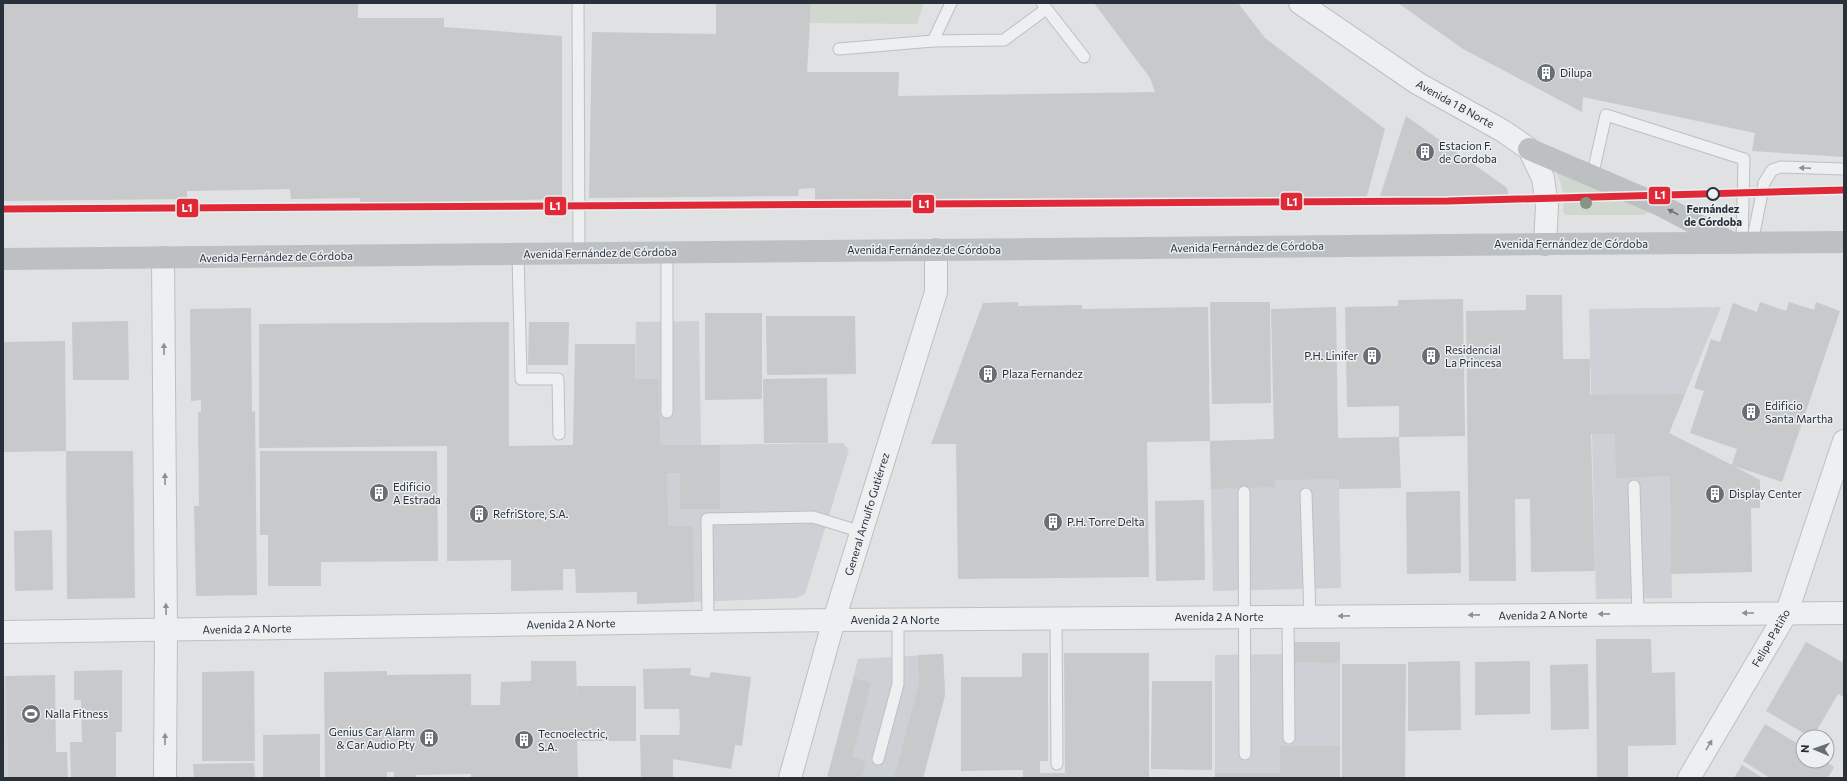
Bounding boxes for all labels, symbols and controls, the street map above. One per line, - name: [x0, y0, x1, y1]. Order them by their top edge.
- building icon: Dilupa: [1535, 62, 1557, 84]
- place label: Dilupa: [1560, 66, 1592, 79]
- street label: Avenida 1 B Norte: [1414, 77, 1497, 130]
- place label: Estacion F. de Cordoba: [1439, 139, 1497, 165]
- building icon: Estacion F. de Cordoba: [1414, 141, 1436, 163]
- one-way arrow: [1798, 165, 1811, 171]
- line badge: L1: [1648, 186, 1671, 205]
- marker: Fernández de Córdoba: [1706, 187, 1720, 201]
- text: L1: [1655, 188, 1665, 201]
- line badge: L1: [1280, 192, 1303, 211]
- line badge: L1: [912, 194, 935, 214]
- text: L1: [1287, 195, 1297, 208]
- line badge: L1: [544, 196, 567, 216]
- text: L1: [919, 197, 929, 210]
- line badge: L1: [176, 198, 199, 218]
- text: L1: [550, 199, 560, 212]
- text: L1: [182, 201, 192, 214]
- place label: Fernández de Córdoba: [1684, 202, 1742, 228]
- one-way arrow: [1668, 209, 1679, 215]
- street label: Avenida Fernández de Córdoba: [1494, 237, 1648, 250]
- street label: Avenida Fernández de Córdoba: [1170, 239, 1324, 254]
- street label: Avenida Fernández de Córdoba: [847, 243, 1001, 256]
- street label: Avenida Fernández de Córdoba: [523, 245, 677, 260]
- street label: Avenida Fernández de Córdoba: [199, 249, 353, 264]
- one-way arrow: [161, 342, 167, 355]
- place label: Residencial La Princesa: [1445, 343, 1502, 369]
- building icon: P.H. Linifer: [1361, 345, 1383, 367]
- building icon: Residencial La Princesa: [1420, 345, 1442, 367]
- place label: P.H. Linifer: [1304, 349, 1359, 362]
- building icon: Plaza Fernandez: [977, 363, 999, 385]
- place label: Plaza Fernandez: [1002, 367, 1084, 380]
- place label: Edificio Santa Martha: [1765, 399, 1833, 425]
- building icon: Edificio Santa Martha: [1740, 401, 1762, 423]
- street label: General Arnulfo Gutiérrez: [842, 450, 892, 577]
- one-way arrow: [162, 472, 168, 485]
- place label: Edificio A Estrada: [393, 480, 441, 506]
- building icon: Edificio A Estrada: [368, 482, 390, 504]
- building icon: Display Center: [1704, 483, 1726, 505]
- place label: Display Center: [1729, 487, 1803, 500]
- building icon: RefriStore, S.A.: [468, 503, 490, 525]
- place label: RefriStore, S.A.: [493, 507, 569, 520]
- building icon: P.H. Torre Delta: [1042, 511, 1064, 533]
- place label: P.H. Torre Delta: [1067, 515, 1145, 528]
- one-way arrow: [163, 602, 169, 615]
- street label: Felipe Patiño: [1749, 606, 1793, 669]
- street label: Avenida 2 A Norte: [1498, 607, 1588, 622]
- street label: Avenida 2 A Norte: [1174, 610, 1264, 623]
- one-way arrow: [1741, 610, 1754, 616]
- one-way arrow: [1597, 611, 1610, 617]
- one-way arrow: [1467, 612, 1480, 618]
- street label: Avenida 2 A Norte: [850, 613, 940, 626]
- one-way arrow: [1338, 613, 1350, 620]
- street label: Avenida 2 A Norte: [526, 616, 616, 631]
- street label: Avenida 2 A Norte: [202, 621, 292, 636]
- sports icon: Nalla Fitness: [20, 703, 42, 725]
- place label: Nalla Fitness: [45, 707, 108, 720]
- place label: Genius Car Alarm & Car Audio Pty: [329, 725, 415, 751]
- building icon: Genius Car Alarm & Car Audio Pty: [418, 727, 440, 749]
- place label: Tecnoelectric, S.A.: [538, 727, 608, 753]
- building icon: Tecnoelectric, S.A.: [513, 729, 535, 751]
- north arrow: [1795, 729, 1835, 769]
- one-way arrow: [162, 732, 168, 745]
- one-way arrow: [1705, 739, 1712, 751]
- text: N: [1798, 744, 1811, 753]

